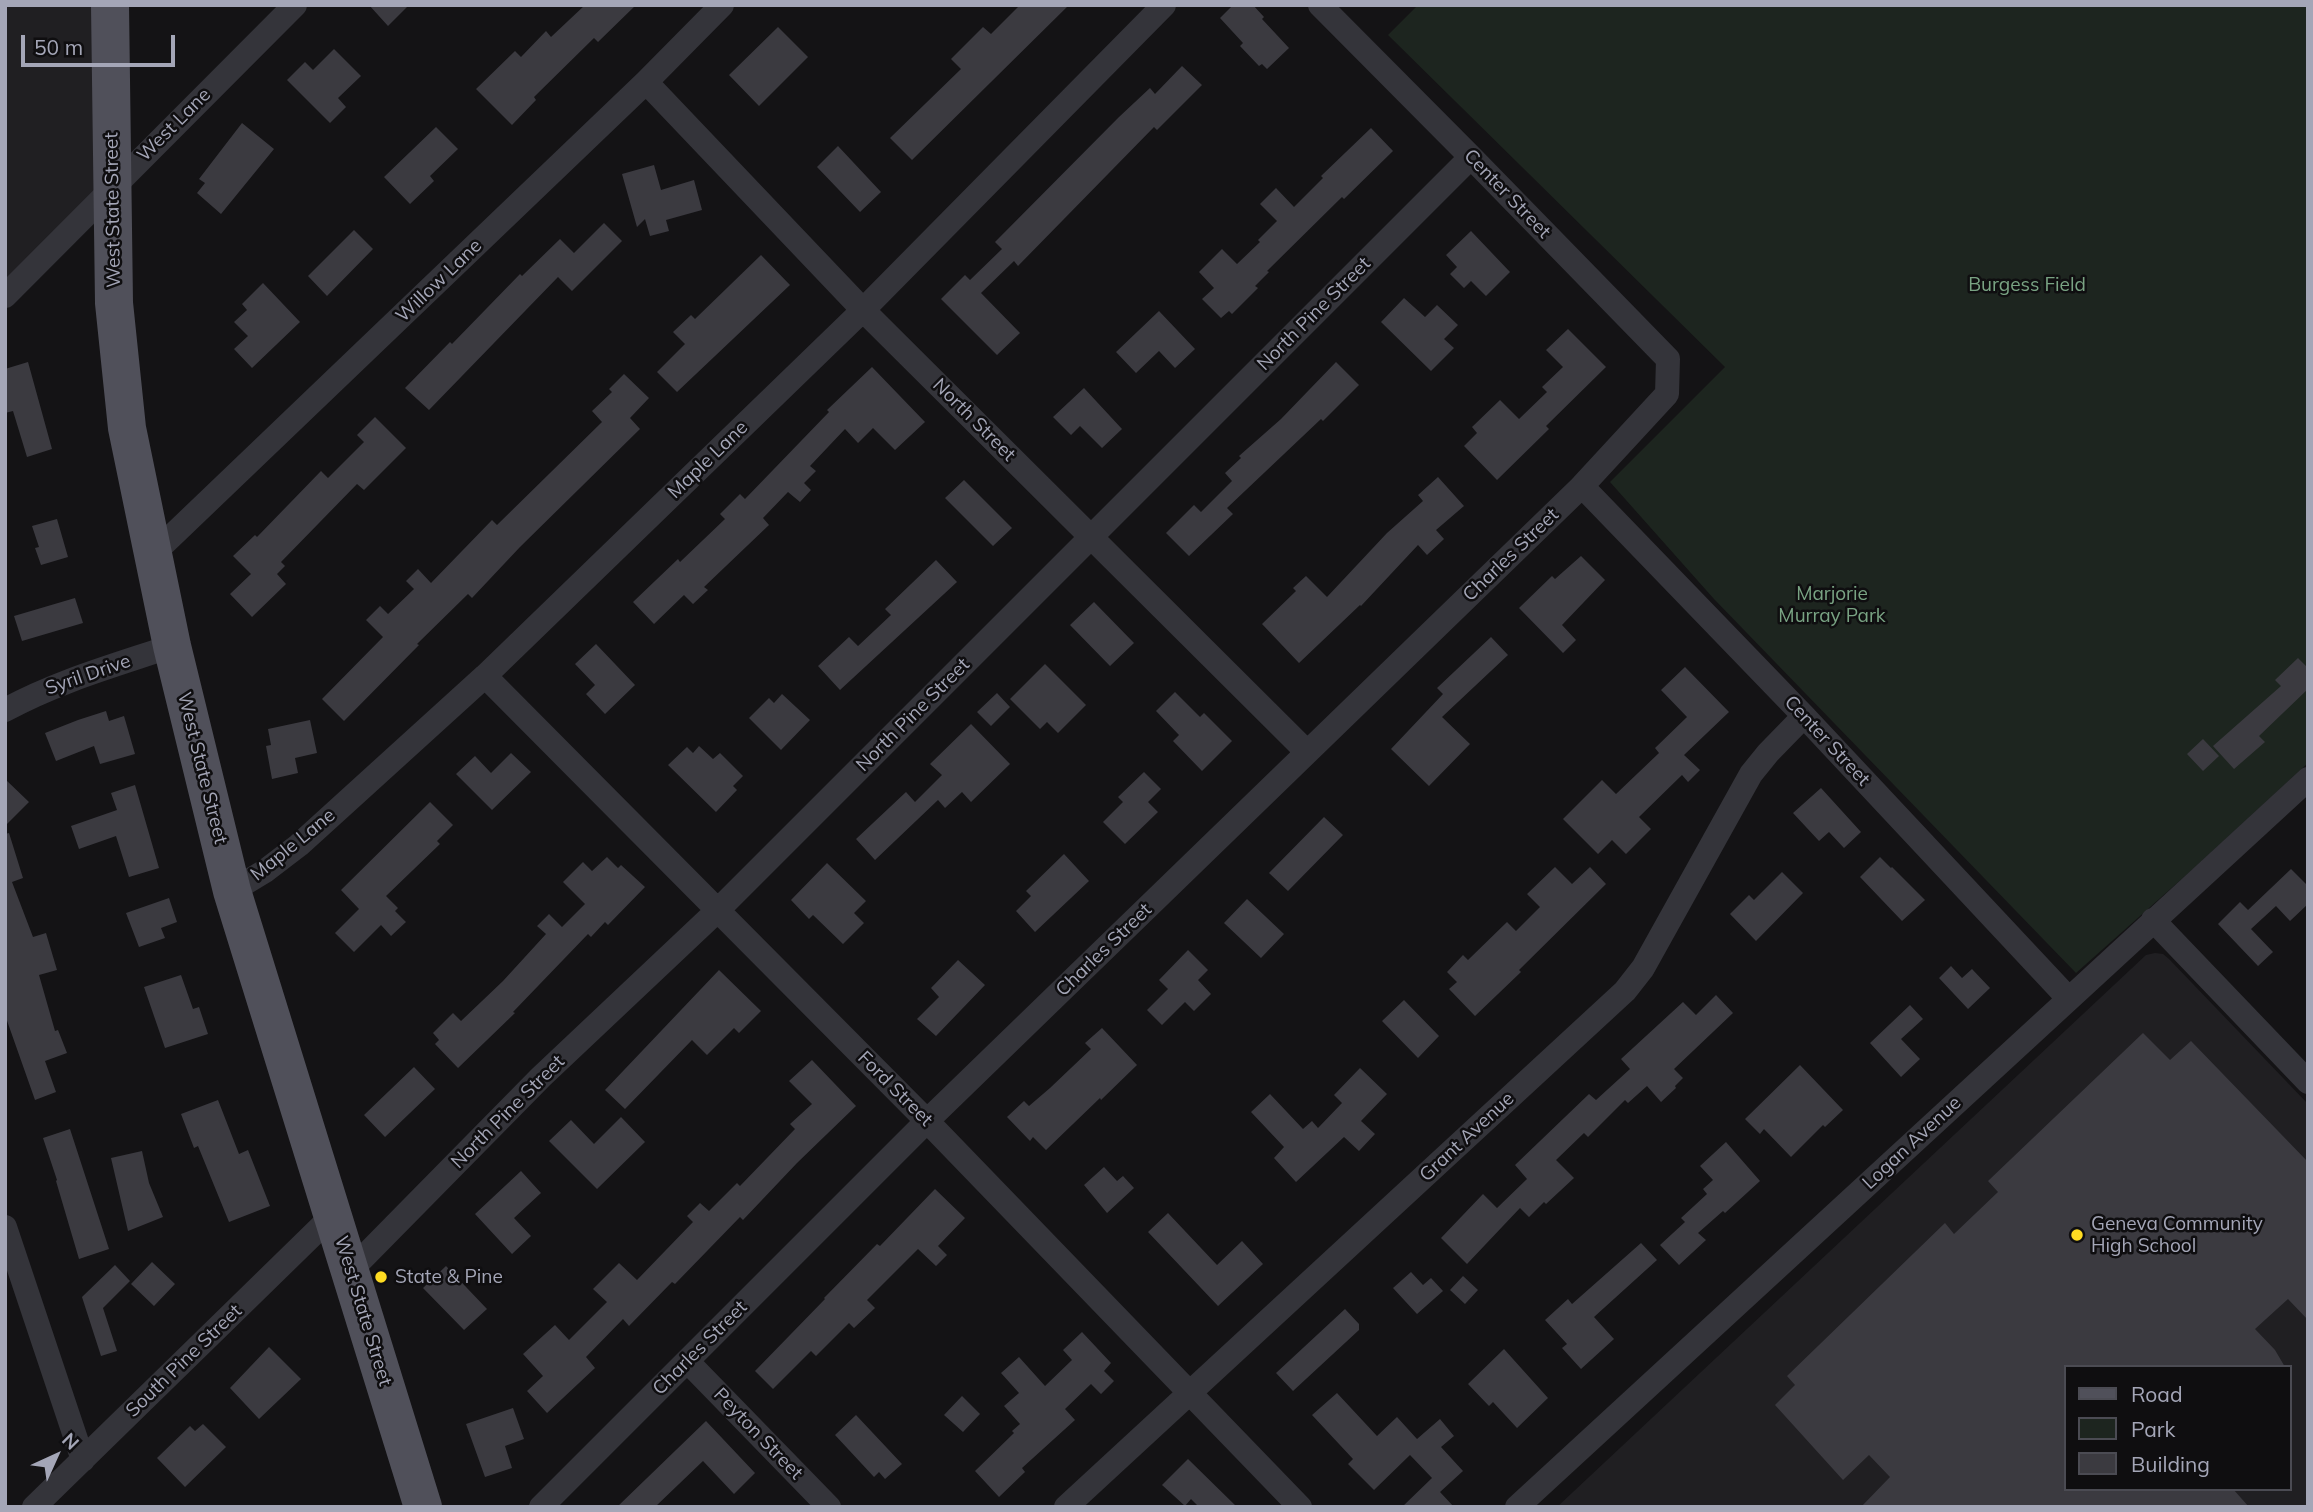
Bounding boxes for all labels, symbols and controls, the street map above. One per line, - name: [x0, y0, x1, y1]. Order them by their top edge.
- scale bar: [24, 21, 178, 65]
- text: 50 m: [34, 34, 83, 60]
- street label: West Lane: [133, 84, 215, 166]
- street label: West State Street: [100, 132, 126, 288]
- street label: Center Street: [1459, 145, 1555, 243]
- street label: Willow Lane: [391, 235, 487, 327]
- street label: North Pine Street: [1253, 253, 1375, 375]
- park label: Burgess Field: [1968, 274, 2086, 296]
- street label: North Street: [928, 374, 1020, 466]
- street label: Maple Lane: [663, 416, 753, 504]
- street label: Charles Street: [1458, 504, 1564, 606]
- park label: Marjorie Murray Park: [1778, 583, 1886, 627]
- street label: Syril Drive: [42, 650, 134, 700]
- street label: North Pine Street: [852, 654, 974, 776]
- street label: West State Street: [172, 690, 232, 846]
- street label: Center Street: [1779, 691, 1875, 791]
- street label: Maple Lane: [246, 804, 340, 886]
- street label: Charles Street: [1051, 899, 1157, 1001]
- street label: Ford Street: [853, 1047, 937, 1131]
- street label: North Pine Street: [447, 1051, 569, 1173]
- street label: Grant Avenue: [1415, 1087, 1519, 1187]
- street label: Logan Avenue: [1858, 1092, 1966, 1194]
- place label: Geneva Community High School: [2091, 1213, 2263, 1257]
- marker: Geneva Community High School: [2069, 1227, 2085, 1243]
- street label: West State Street: [329, 1233, 397, 1389]
- place label: State & Pine: [395, 1266, 503, 1288]
- marker: State & Pine: [373, 1269, 389, 1285]
- street label: Charles Street: [648, 1296, 752, 1400]
- street label: South Pine Street: [121, 1300, 247, 1422]
- legend: [2064, 1365, 2292, 1491]
- text: Road: [2131, 1381, 2182, 1407]
- street label: Peyton Street: [709, 1383, 807, 1485]
- text: Park: [2131, 1416, 2175, 1442]
- north arrow: [21, 1421, 91, 1491]
- text: N: [57, 1428, 84, 1455]
- text: Building: [2131, 1451, 2210, 1477]

